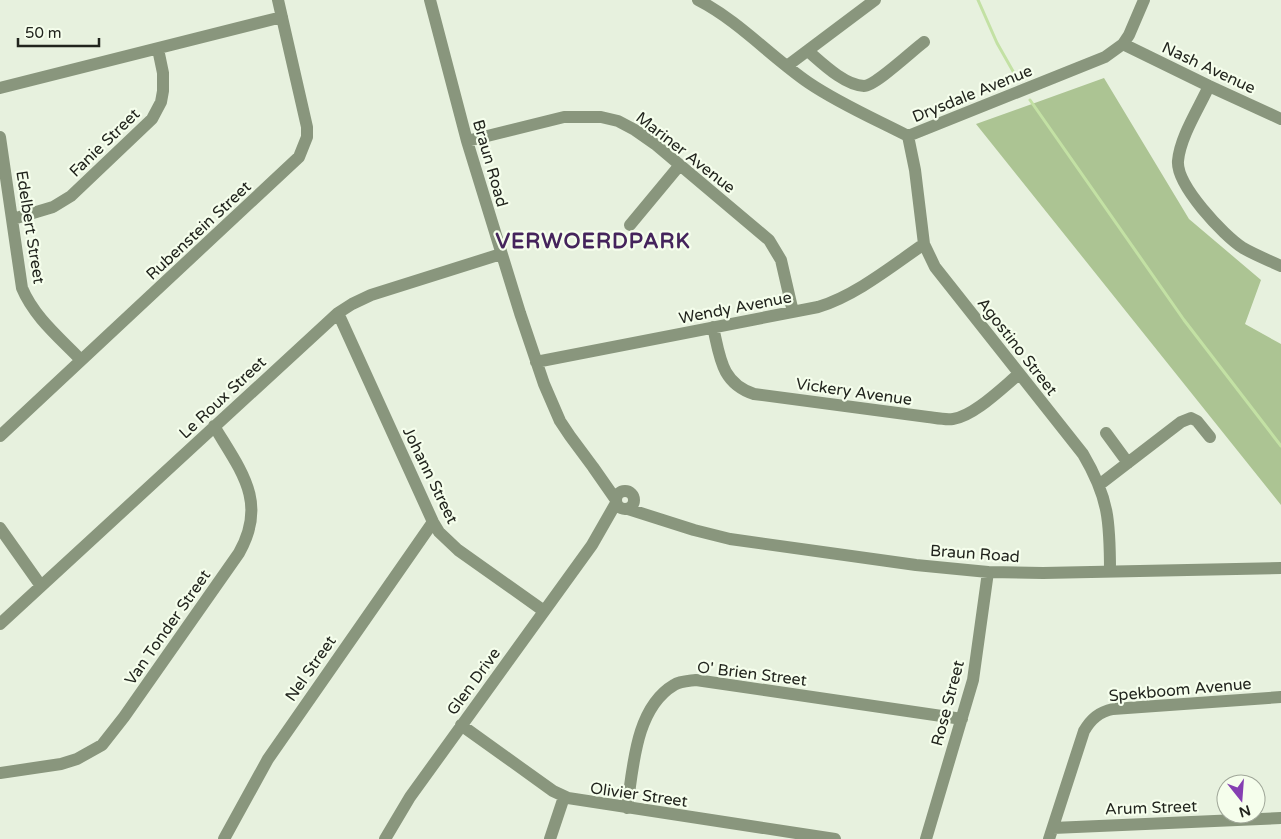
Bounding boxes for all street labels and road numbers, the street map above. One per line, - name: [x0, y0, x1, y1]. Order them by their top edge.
- street label: Nash Avenue: [1159, 38, 1258, 98]
- street label: Drysdale Avenue: [909, 61, 1035, 127]
- street label: Fanie Street: [65, 104, 144, 181]
- street label: Mariner Avenue: [632, 108, 739, 198]
- street label: Braun Road: [468, 117, 512, 209]
- street label: Edelbert Street: [11, 169, 49, 285]
- street label: Rubenstein Street: [142, 177, 255, 285]
- street label: Wendy Avenue: [677, 287, 793, 329]
- street label: Agostino Street: [973, 294, 1062, 400]
- street label: Le Roux Street: [175, 352, 270, 443]
- street label: Vickery Avenue: [794, 374, 913, 410]
- street label: Johann Street: [398, 424, 462, 527]
- street label: Braun Road: [929, 541, 1020, 567]
- street label: Van Tonder Street: [120, 566, 215, 689]
- street label: Nel Street: [281, 632, 341, 705]
- street label: Glen Drive: [443, 644, 505, 719]
- street label: O' Brien Street: [696, 657, 808, 691]
- street label: Rose Street: [927, 658, 969, 748]
- street label: Spekboom Avenue: [1108, 674, 1252, 706]
- street label: Olivier Street: [589, 778, 689, 812]
- street label: Arum Street: [1105, 796, 1198, 820]

